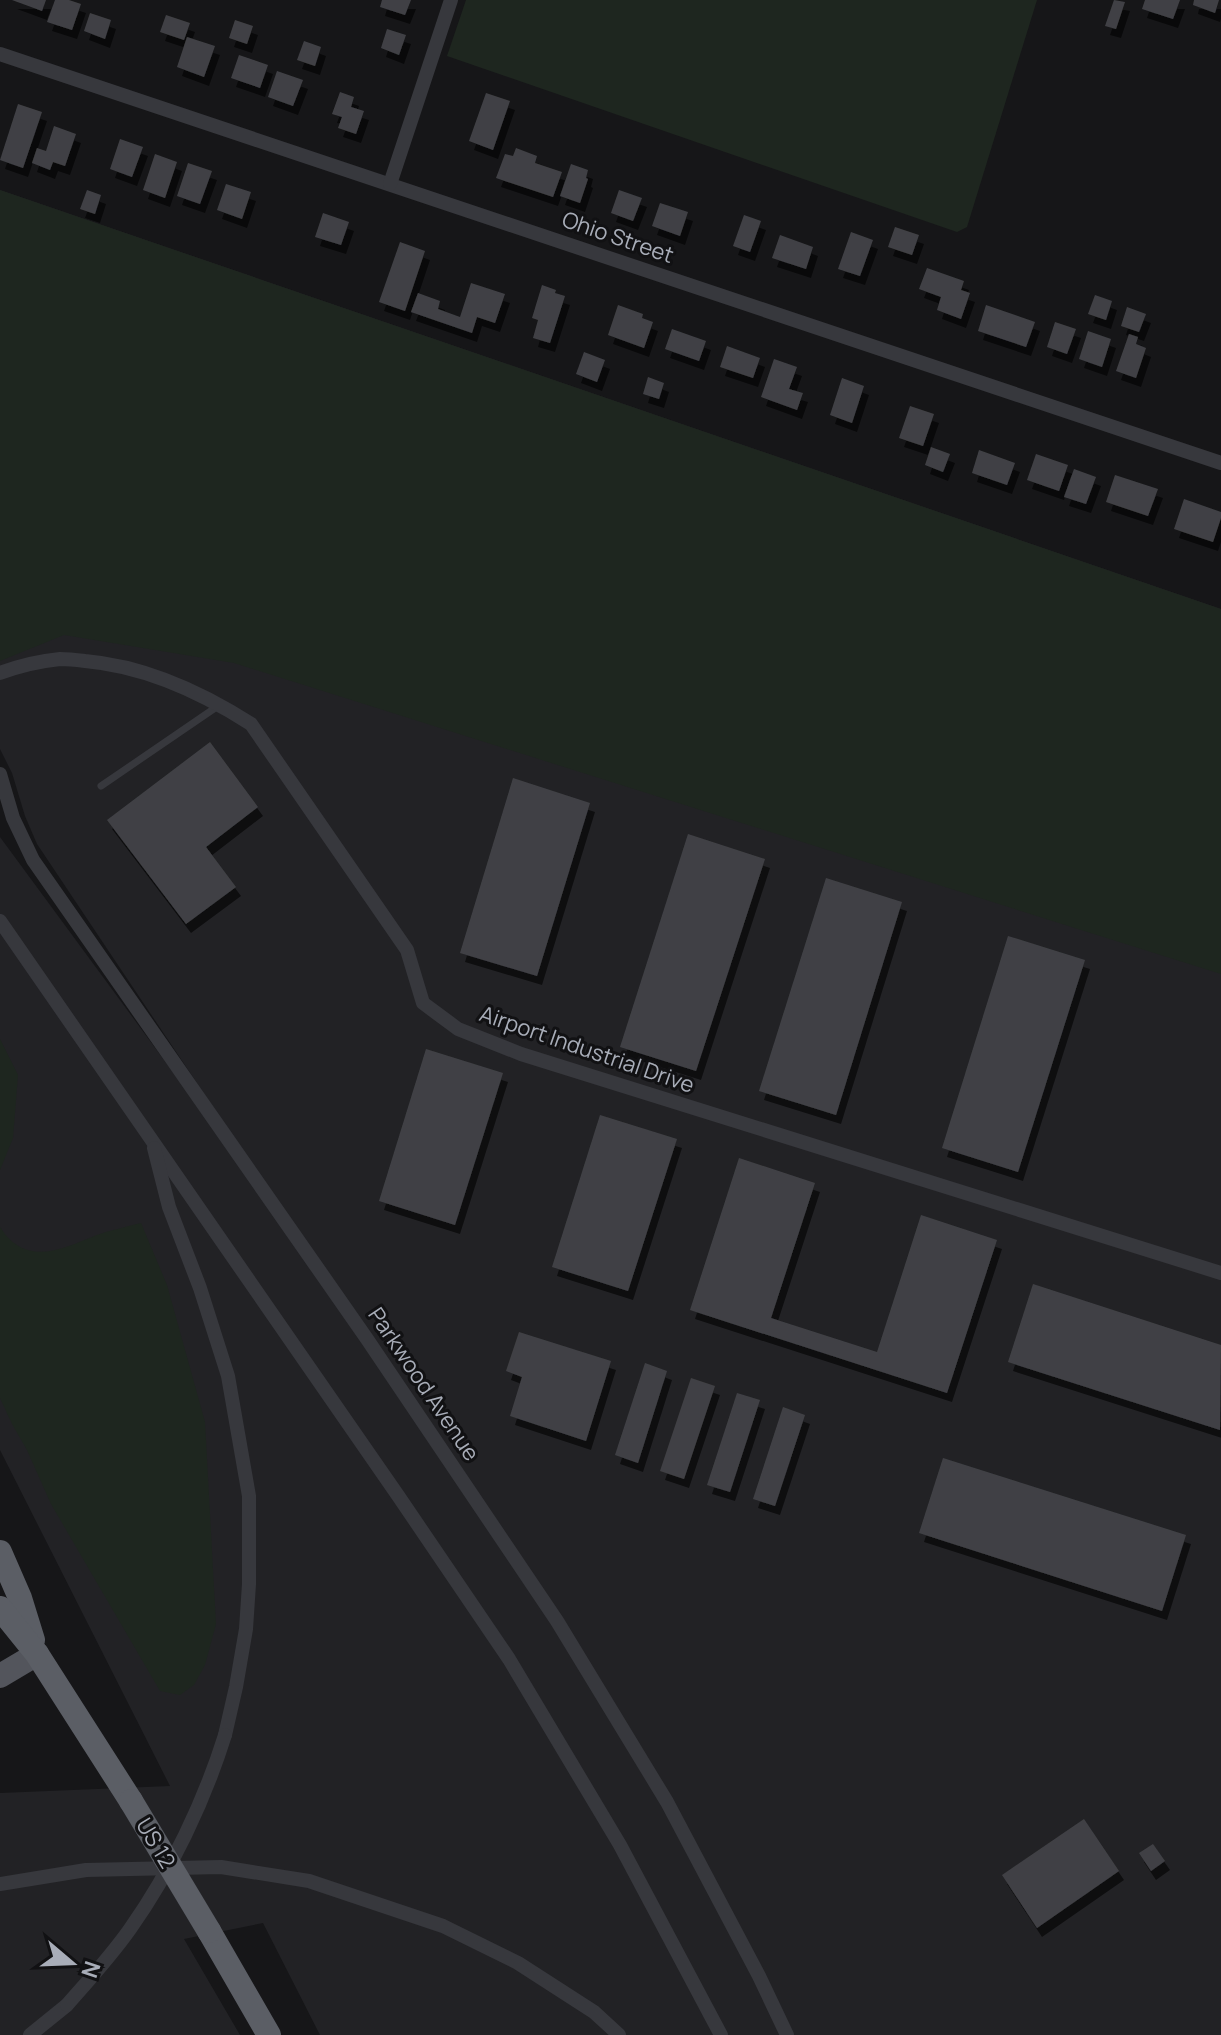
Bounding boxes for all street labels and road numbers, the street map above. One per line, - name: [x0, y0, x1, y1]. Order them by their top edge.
- street label: Ohio Street: [558, 204, 678, 270]
- street label: Airport Industrial Drive: [476, 998, 698, 1100]
- street label: Parkwood Avenue: [361, 1301, 487, 1467]
- street label: US 12: [129, 1812, 183, 1874]

